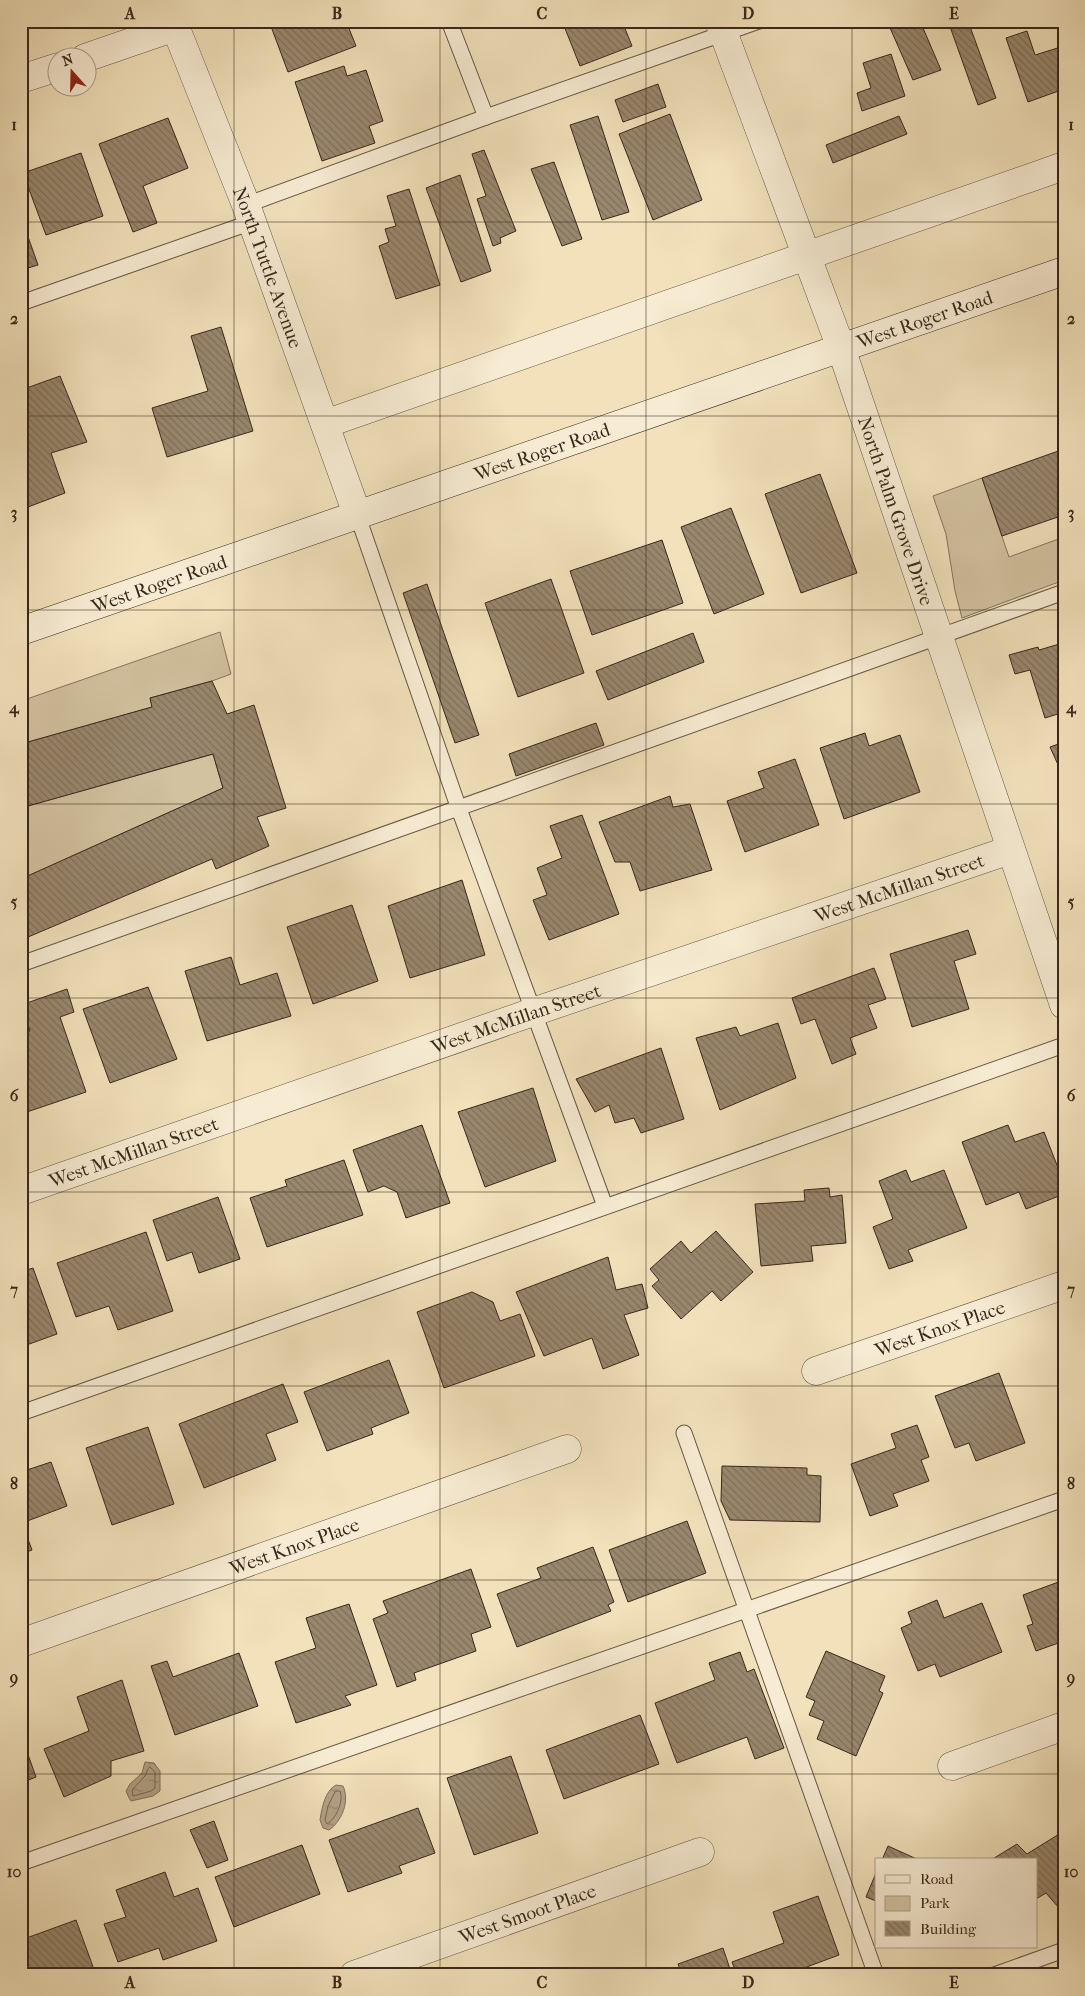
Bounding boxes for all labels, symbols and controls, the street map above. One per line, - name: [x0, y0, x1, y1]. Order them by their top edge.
- text: A: [124, 4, 136, 23]
- text: B: [332, 4, 342, 23]
- text: C: [537, 4, 548, 23]
- text: D: [742, 4, 754, 23]
- text: E: [949, 4, 959, 23]
- north arrow: [48, 48, 98, 98]
- text: N: [60, 50, 76, 70]
- text: 1: [11, 115, 17, 134]
- text: 1: [1068, 115, 1074, 134]
- street label: North Tuttle Avenue: [228, 184, 306, 351]
- street label: West Roger Road: [853, 286, 996, 354]
- text: 2: [10, 309, 18, 328]
- text: 2: [1067, 309, 1075, 328]
- street label: North Palm Grove Drive: [853, 414, 938, 609]
- street label: West Roger Road: [471, 418, 613, 486]
- text: 3: [11, 503, 17, 523]
- text: 3: [1068, 503, 1074, 523]
- street label: West Roger Road: [88, 551, 231, 618]
- text: 4: [8, 698, 20, 718]
- text: 4: [1065, 698, 1077, 718]
- street label: West McMillan Street: [811, 850, 987, 928]
- text: 5: [11, 892, 18, 911]
- text: 5: [1068, 892, 1075, 911]
- street label: West McMillan Street: [427, 980, 604, 1059]
- text: 6: [10, 1086, 19, 1105]
- text: 6: [1067, 1086, 1076, 1105]
- street label: West McMillan Street: [45, 1113, 221, 1193]
- text: 7: [9, 1280, 18, 1299]
- text: 7: [1066, 1280, 1075, 1299]
- street label: West Knox Place: [871, 1296, 1008, 1362]
- text: 8: [10, 1474, 18, 1493]
- text: 8: [1067, 1474, 1075, 1493]
- street label: West Knox Place: [226, 1514, 362, 1580]
- text: 9: [9, 1668, 18, 1688]
- text: 9: [1066, 1668, 1075, 1688]
- legend: [875, 1858, 1038, 1948]
- text: 10: [7, 1862, 21, 1881]
- text: 10: [1064, 1862, 1078, 1881]
- text: Road: [920, 1870, 954, 1888]
- street label: West Smoot Place: [455, 1880, 599, 1949]
- text: Park: [920, 1894, 950, 1912]
- text: Building: [920, 1920, 977, 1938]
- text: A: [124, 1973, 136, 1992]
- text: B: [332, 1973, 342, 1992]
- text: C: [537, 1973, 548, 1992]
- text: D: [742, 1973, 754, 1992]
- text: E: [949, 1973, 959, 1992]

